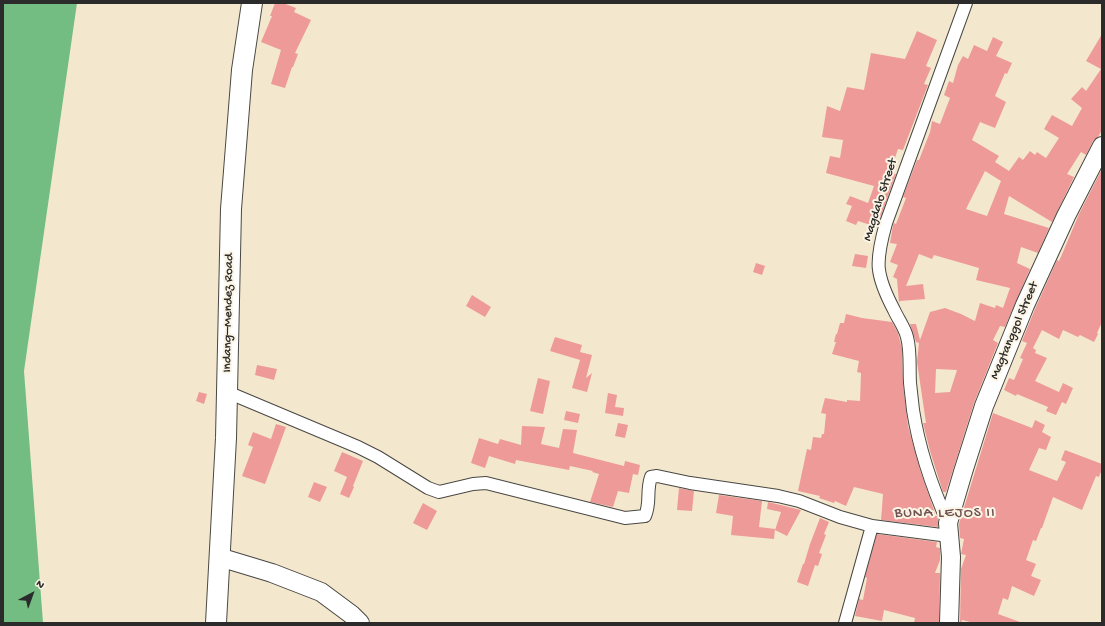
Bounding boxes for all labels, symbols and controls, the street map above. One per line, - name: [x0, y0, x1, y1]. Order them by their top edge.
- street label: Magdalo Street: [860, 157, 902, 243]
- street label: Indang–Mendez Road: [220, 253, 238, 373]
- street label: Magtanggol Street: [987, 280, 1043, 382]
- district label: BUNA LEJOS II: [894, 505, 996, 523]
- north arrow: [12, 574, 52, 614]
- text: N: [33, 578, 47, 592]

